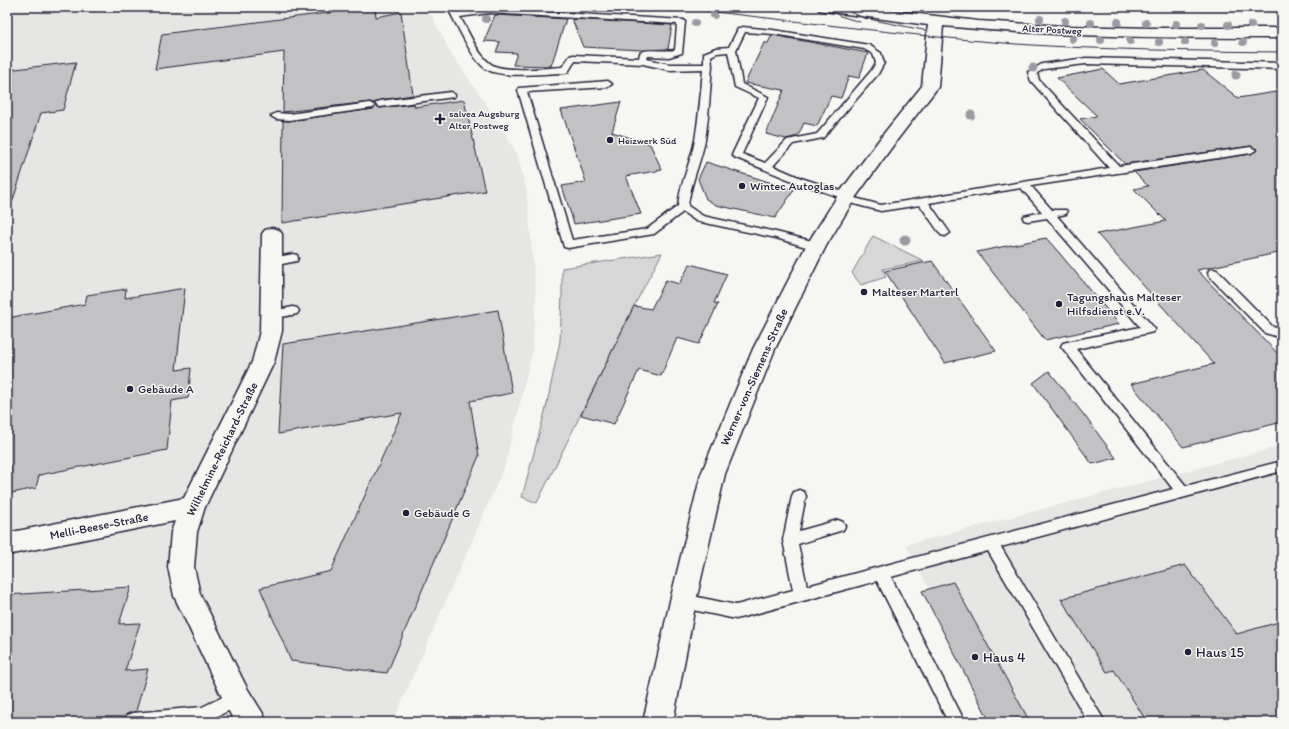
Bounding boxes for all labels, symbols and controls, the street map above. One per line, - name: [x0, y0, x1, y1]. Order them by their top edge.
- street label: Alter Postweg: [1022, 21, 1083, 38]
- place label: salvea Augsburg Alter Postweg: [449, 107, 520, 132]
- marker: salvea Augsburg Alter Postweg: [434, 113, 446, 125]
- place label: Heizwerk Süd: [618, 134, 677, 147]
- marker: Heizwerk Süd: [605, 135, 615, 145]
- place label: Wintec Autoglas: [750, 179, 834, 193]
- marker: Wintec Autoglas: [737, 181, 747, 191]
- place label: Malteser Marterl: [872, 285, 959, 299]
- marker: Malteser Marterl: [859, 287, 869, 297]
- place label: Tagungshaus Malteser Hilfsdienst e.V.: [1067, 290, 1182, 318]
- marker: Tagungshaus Malteser Hilfsdienst e.V.: [1054, 299, 1064, 309]
- street label: Werner-von-Siemens-Straße: [717, 306, 791, 448]
- street label: Wilhelmine-Reichard-Straße: [183, 379, 261, 518]
- place label: Gebäude A: [138, 382, 194, 396]
- marker: Gebäude A: [125, 384, 135, 394]
- place label: Gebäude G: [414, 506, 470, 520]
- marker: Gebäude G: [401, 508, 411, 518]
- street label: Melli-Beese-Straße: [49, 510, 150, 542]
- place label: Haus 15: [1196, 644, 1244, 661]
- marker: Haus 15: [1183, 647, 1193, 657]
- place label: Haus 4: [983, 649, 1026, 666]
- marker: Haus 4: [970, 652, 980, 662]

